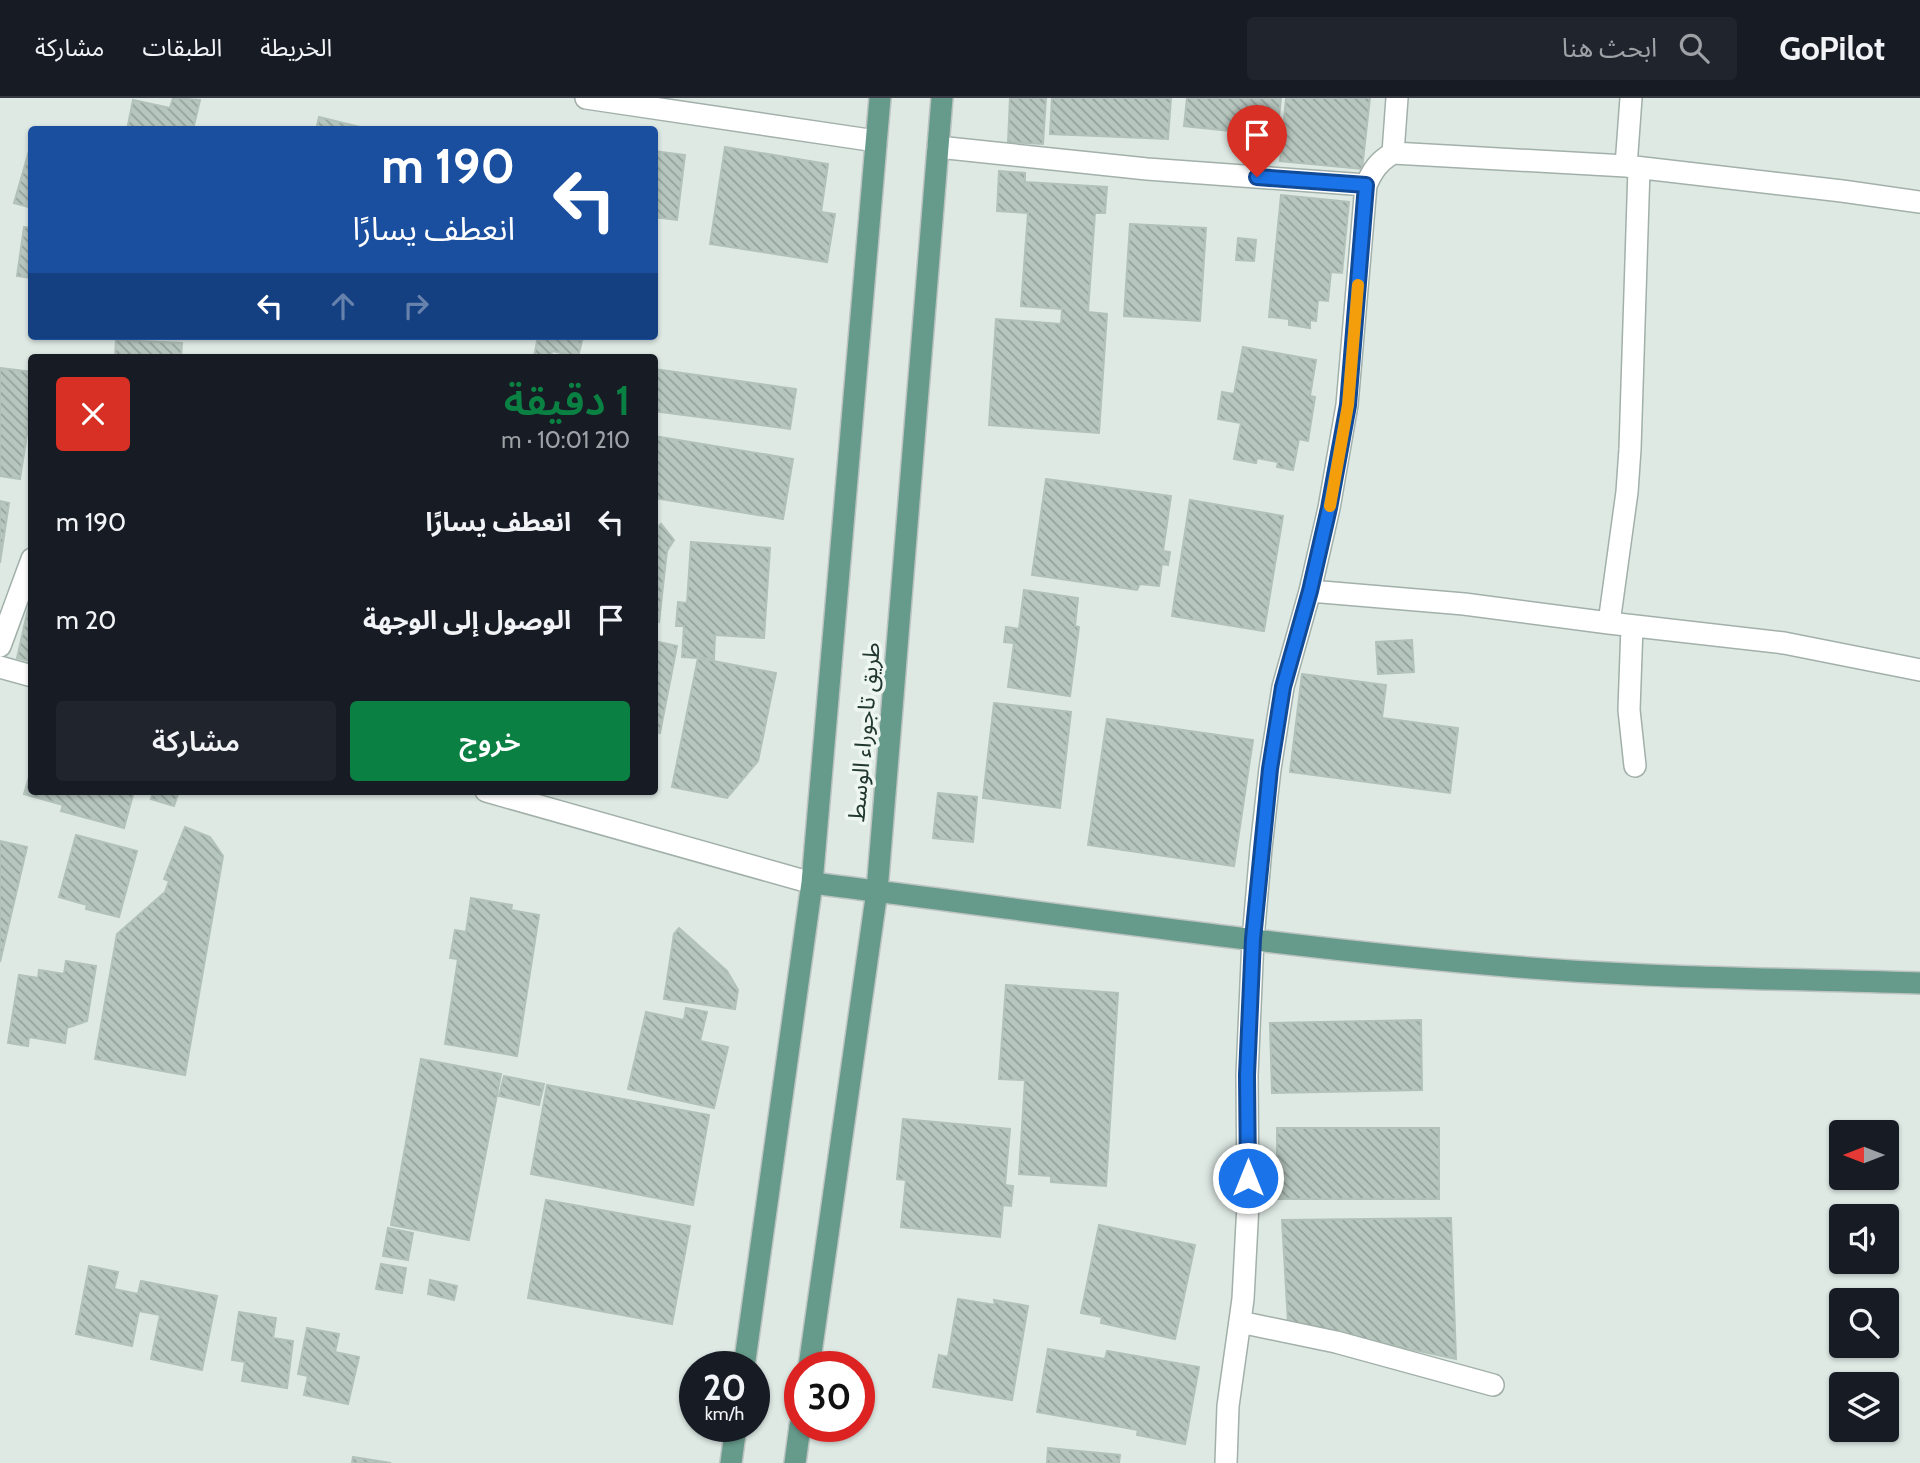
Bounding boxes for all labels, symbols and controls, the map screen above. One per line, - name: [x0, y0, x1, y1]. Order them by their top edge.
- search box: [1247, 17, 1737, 80]
- text: GoPilot: [1779, 28, 1885, 68]
- icon: search: [1675, 29, 1713, 67]
- text: ابحث هنا: [1562, 32, 1657, 64]
- text: مشاركة: [35, 33, 104, 62]
- text: الطبقات: [142, 33, 222, 62]
- text: الخريطة: [260, 33, 332, 62]
- pin: [1227, 105, 1287, 177]
- icon: arrive: [1238, 116, 1276, 154]
- text: 190 m: [381, 136, 515, 195]
- icon: left: [539, 154, 630, 245]
- text: انعطف يسارًا: [352, 209, 515, 248]
- icon: left: [251, 287, 289, 325]
- icon: ahead: [324, 287, 362, 325]
- icon: right: [397, 287, 435, 325]
- text: 1 دقيقة: [504, 374, 630, 426]
- button: close: [56, 377, 130, 451]
- text: 210 m · 10:01: [501, 426, 630, 454]
- icon: left: [592, 503, 630, 541]
- text: 190 m: [56, 506, 126, 538]
- text: انعطف يسارًا: [425, 506, 571, 538]
- icon: arrive: [592, 601, 630, 639]
- text: 20 m: [56, 604, 116, 636]
- text: الوصول إلى الوجهة: [363, 604, 571, 636]
- street label: طريق تاجوراء الوسط: [842, 641, 886, 823]
- button: مشاركة: [56, 701, 336, 781]
- button: خروج: [350, 701, 630, 781]
- north arrow: [1829, 1120, 1899, 1190]
- map controls: [1829, 1120, 1899, 1442]
- position arrow: [1211, 1141, 1285, 1215]
- button: sound: [1829, 1204, 1899, 1274]
- button: search: [1829, 1288, 1899, 1358]
- speed limit sign: 30: [784, 1351, 875, 1442]
- text: 20: [703, 1366, 746, 1409]
- button: layers: [1829, 1372, 1899, 1442]
- text: km/h: [705, 1403, 744, 1425]

